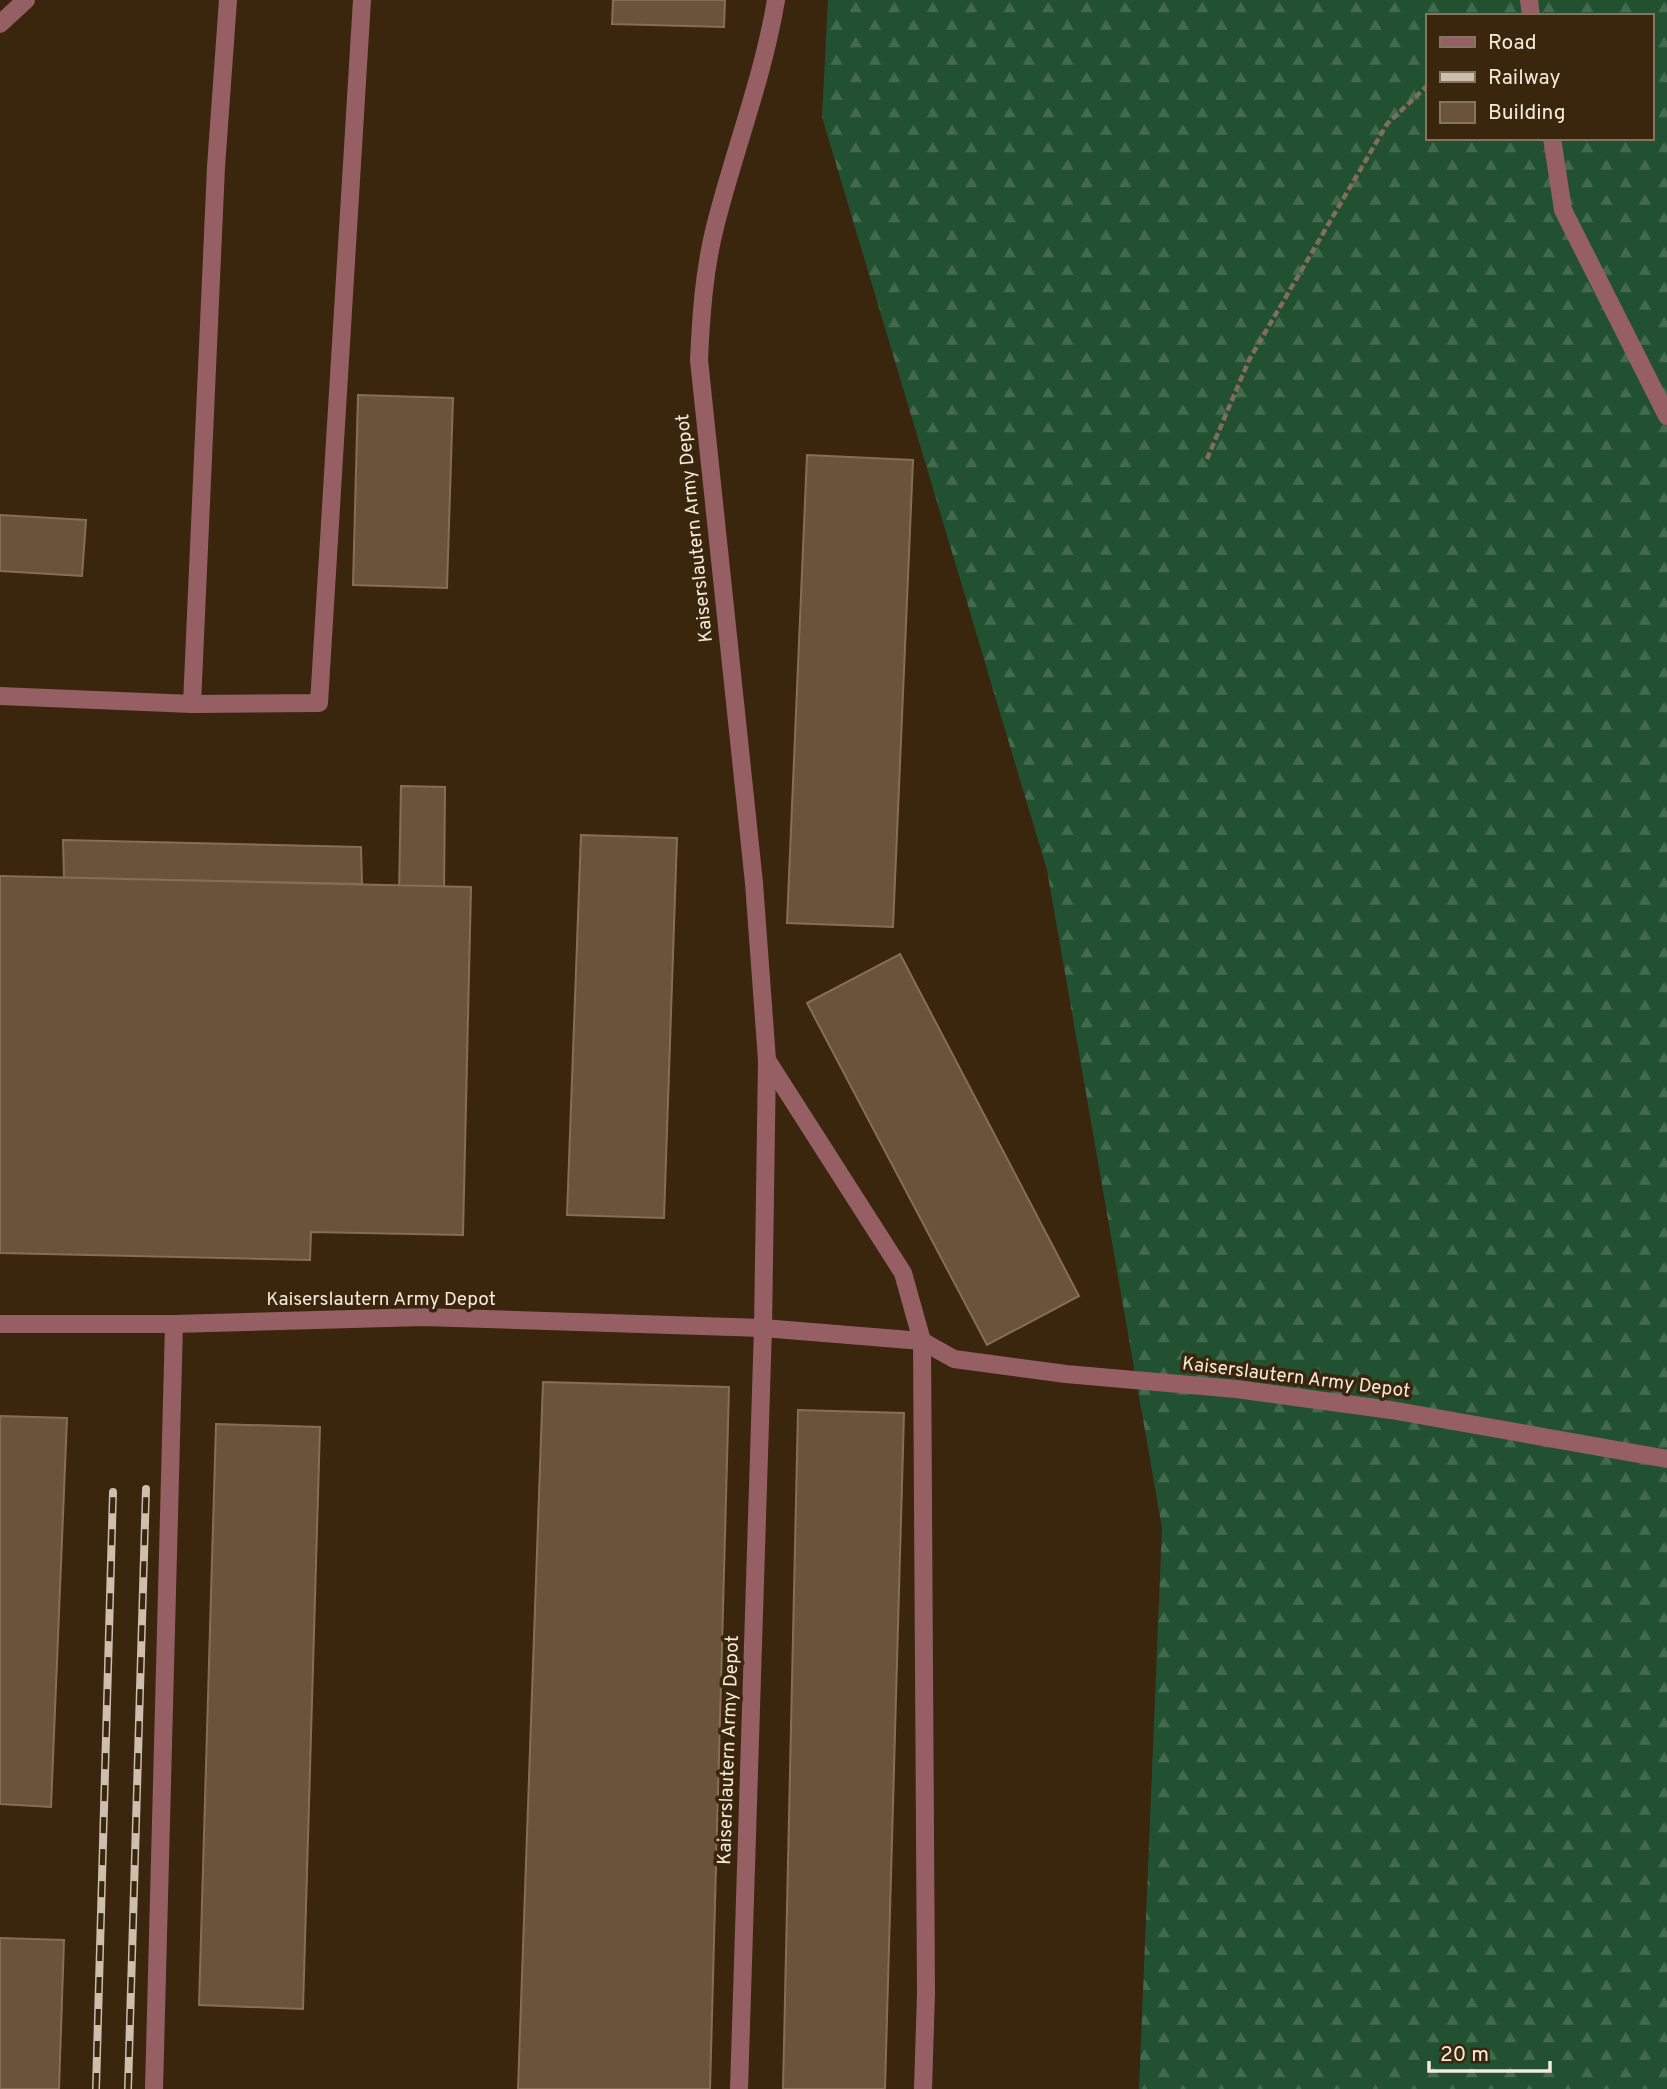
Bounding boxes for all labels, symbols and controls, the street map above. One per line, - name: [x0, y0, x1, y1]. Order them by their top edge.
- legend: [1426, 14, 1653, 140]
- text: Road: [1488, 30, 1537, 57]
- text: Railway: [1488, 65, 1561, 92]
- text: Building: [1488, 100, 1566, 127]
- street label: Kaiserslautern Army Depot: [671, 413, 719, 643]
- street label: Kaiserslautern Army Depot: [266, 1288, 496, 1312]
- street label: Kaiserslautern Army Depot: [1181, 1352, 1411, 1404]
- street label: Kaiserslautern Army Depot: [713, 1635, 745, 1865]
- scale bar: [1429, 2030, 1550, 2074]
- text: 20 m: [1440, 2042, 1489, 2069]

